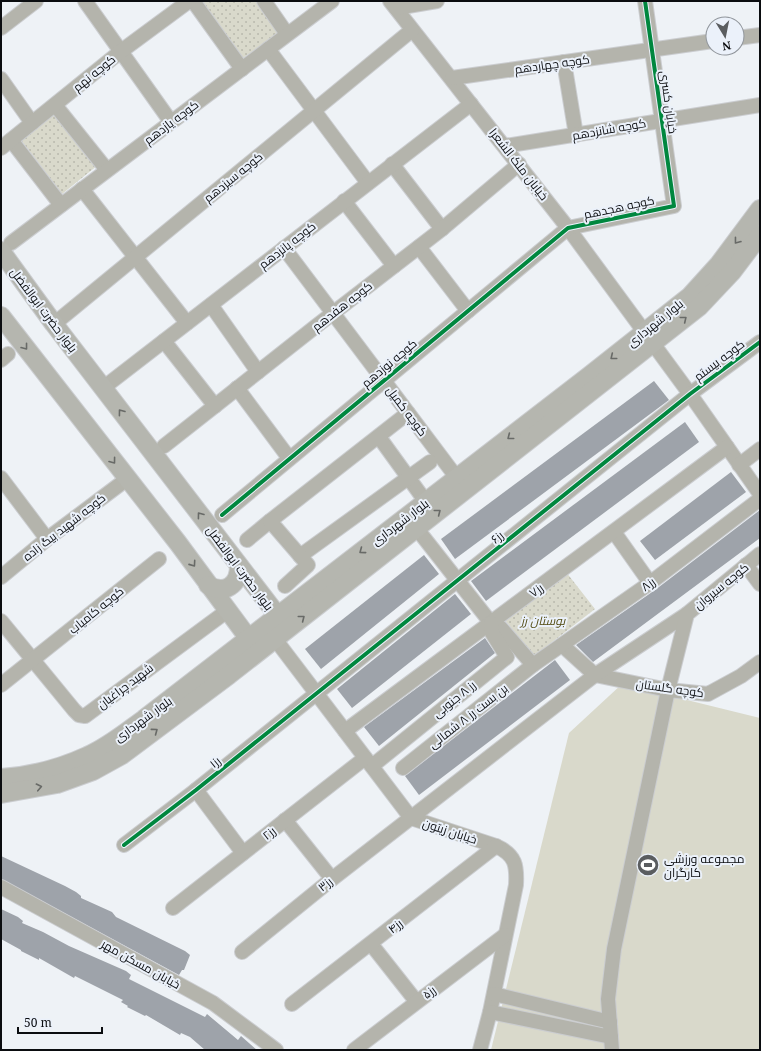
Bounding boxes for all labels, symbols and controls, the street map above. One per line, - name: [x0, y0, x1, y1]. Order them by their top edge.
- north arrow: [705, 16, 745, 56]
- text: N: [721, 38, 732, 55]
- street label: کوچه چهاردهم: [513, 50, 591, 79]
- street label: کوچه نهم: [69, 51, 119, 96]
- street label: خیابان کسری: [656, 69, 682, 135]
- street label: کوچه یازدهم: [140, 96, 202, 149]
- street label: کوچه شانزدهم: [571, 114, 647, 145]
- street label: خیابان ملک الشعرا: [485, 124, 553, 204]
- street label: کوچه سیزدهم: [200, 148, 267, 207]
- street label: کوچه هجدهم: [582, 191, 656, 224]
- street label: کوچه پانزدهم: [255, 217, 320, 273]
- one-way arrow: [735, 236, 742, 243]
- street label: بلوار حضرت ابوالفضل: [6, 264, 82, 356]
- street label: کوچه هفدهم: [308, 277, 376, 336]
- street label: بلوار شهرداری: [623, 295, 687, 351]
- one-way arrow: [679, 317, 686, 324]
- street label: کوچه نوزدهم: [358, 335, 421, 392]
- street label: کوچه بیستم: [690, 335, 749, 386]
- one-way arrow: [21, 342, 28, 349]
- one-way arrow: [610, 353, 617, 360]
- street label: کوچه کمیل: [382, 382, 431, 440]
- one-way arrow: [119, 409, 126, 416]
- one-way arrow: [507, 433, 514, 440]
- one-way arrow: [108, 457, 115, 464]
- street label: کوچه شهید بیگ زاده: [19, 489, 110, 566]
- street label: بلوار شهرداری: [368, 495, 432, 549]
- one-way arrow: [434, 510, 441, 517]
- one-way arrow: [198, 512, 205, 519]
- street label: بلوار حضرت ابوالفضل: [202, 522, 278, 614]
- street label: رز۶: [487, 527, 507, 547]
- one-way arrow: [360, 546, 367, 553]
- one-way arrow: [188, 559, 195, 566]
- street label: کوچه سیروان: [690, 559, 753, 614]
- street label: رز۸: [637, 573, 659, 595]
- street label: رز۷: [525, 579, 547, 601]
- street label: کوچه کامیاب: [65, 582, 128, 638]
- park label: بوستان رز: [519, 612, 566, 629]
- one-way arrow: [298, 615, 305, 622]
- street label: شهید چراغیان: [93, 659, 157, 714]
- street label: کوچه گلستان: [635, 675, 705, 702]
- street label: رز ۸ جنوبی: [429, 676, 479, 722]
- street label: بن بست رز ۸ شمالی: [425, 680, 511, 752]
- street label: بلوار شهرداری: [111, 692, 175, 746]
- one-way arrow: [150, 728, 157, 735]
- street label: رز۱: [206, 752, 224, 772]
- one-way arrow: [36, 784, 42, 792]
- street label: خیابان زیتون: [421, 814, 479, 848]
- street label: رز۲: [259, 822, 279, 844]
- place label: مجموعه ورزشی کارگران: [664, 850, 745, 881]
- sports icon: مجموعه ورزشی کارگران: [635, 852, 661, 878]
- street label: رز۳: [314, 873, 336, 895]
- street label: رز۴: [384, 915, 406, 937]
- street label: خیابان مسکن مهر: [97, 935, 184, 993]
- street label: رز۵: [419, 981, 439, 1003]
- scale bar: [18, 1009, 102, 1035]
- text: 50 m: [24, 1014, 52, 1031]

